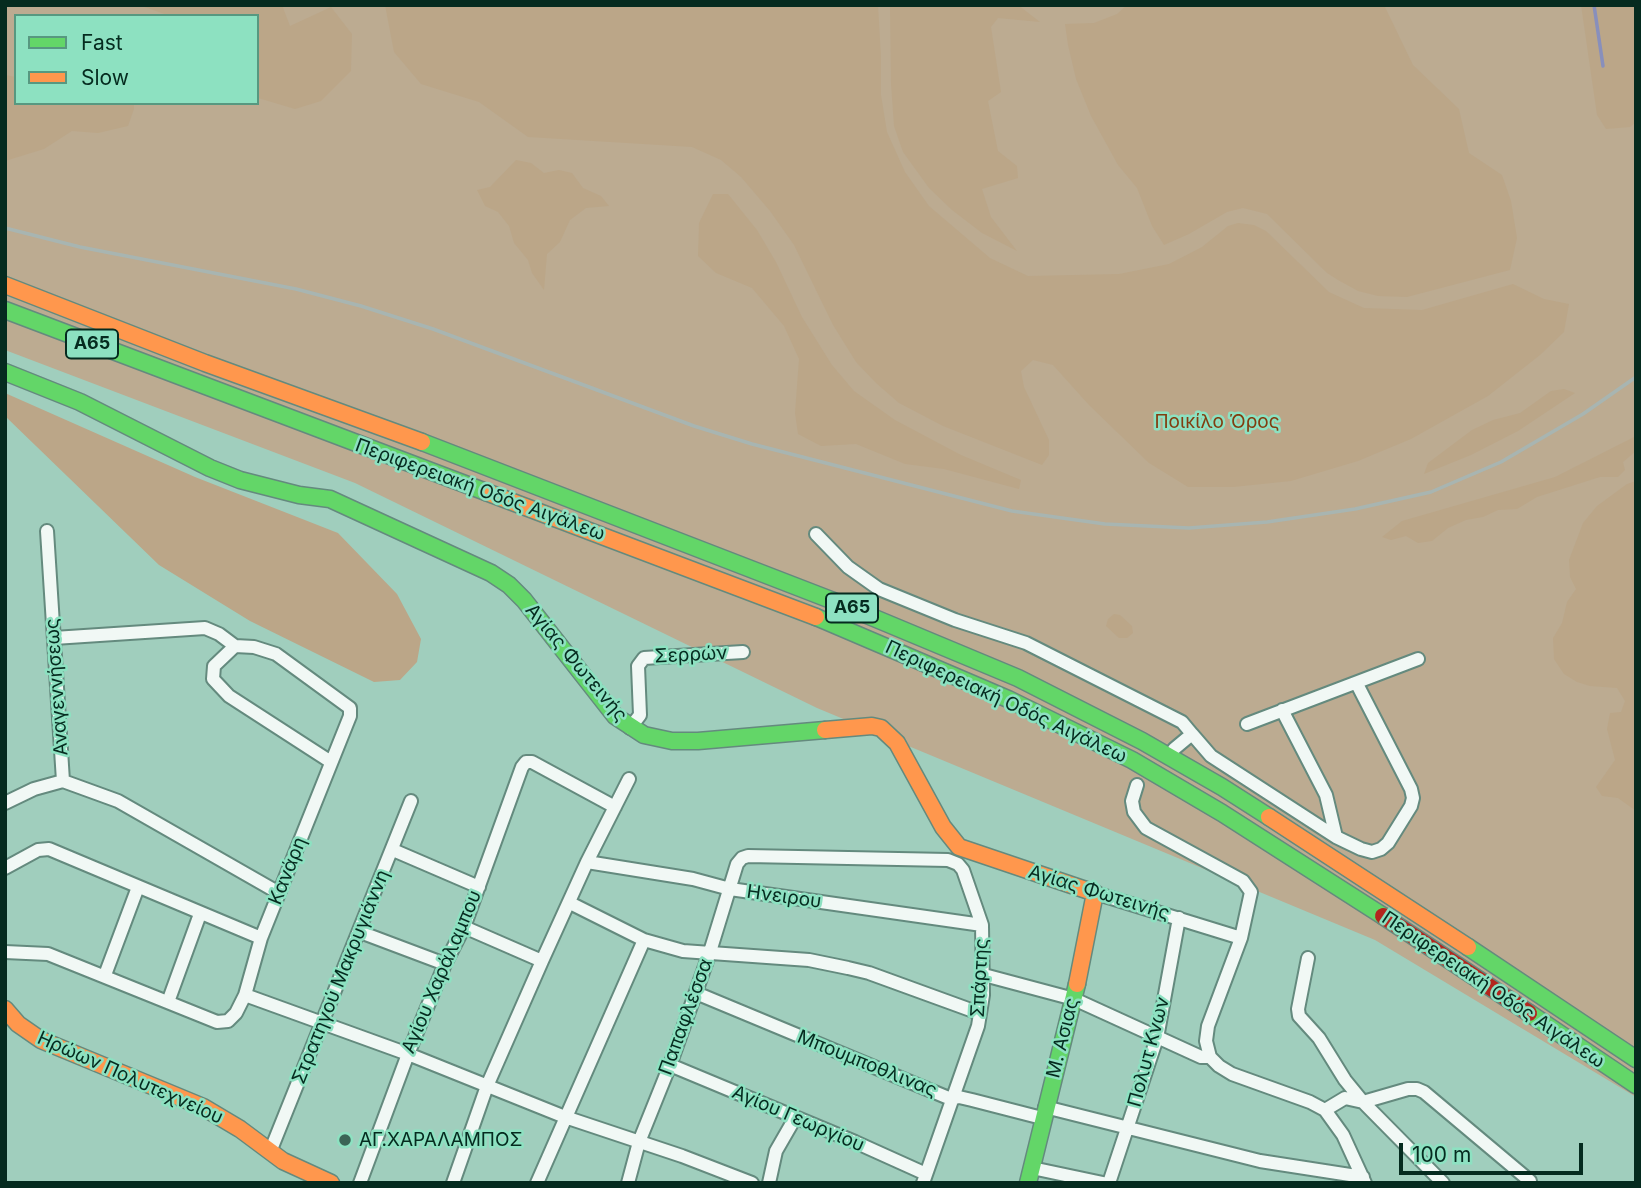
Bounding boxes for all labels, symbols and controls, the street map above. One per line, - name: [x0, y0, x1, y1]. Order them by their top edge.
- legend: [14, 14, 259, 105]
- text: Fast: [81, 30, 123, 55]
- text: Slow: [81, 65, 129, 90]
- road number: Α65: [66, 330, 118, 358]
- park label: Ποικίλο Όρος: [1154, 411, 1280, 433]
- street label: Περιφερειακή Οδός Αιγάλεω: [352, 434, 608, 546]
- road number: Α65: [826, 594, 878, 622]
- street label: Αγίας Φωτεινής: [520, 600, 632, 726]
- street label: Αναγεννήσεως: [41, 617, 73, 757]
- street label: Περιφερειακή Οδός Αιγάλεω: [882, 636, 1130, 768]
- street label: Σερρών: [654, 642, 728, 668]
- street label: Κανάρη: [264, 834, 312, 908]
- street label: Αγίας Φωτεινής: [1026, 861, 1172, 925]
- street label: Στρατηγού Μακρυγιάννη: [288, 867, 394, 1087]
- street label: Ηνειρου: [745, 880, 823, 914]
- street label: Αγίου Χαράλαμπου: [397, 887, 487, 1057]
- street label: Περιφερειακή Οδός Αιγάλεω: [1377, 907, 1609, 1073]
- street label: Σπάρτης: [967, 938, 993, 1018]
- street label: Παπαφλέσσα: [654, 956, 718, 1078]
- street label: Πολυτ Κνων: [1123, 995, 1175, 1109]
- street label: Μ. Ασιας: [1042, 996, 1084, 1080]
- street label: Μπουμποθλινας: [794, 1026, 940, 1102]
- street label: Ηρώων Πολυτεχνείου: [34, 1027, 226, 1129]
- street label: Αγίου Γεωργίου: [729, 1081, 867, 1157]
- scale bar: [1403, 1128, 1587, 1172]
- place label: ΑΓ.ΧΑΡΑΛΑΜΠΟΣ: [359, 1129, 523, 1151]
- marker: ΑΓ.ΧΑΡΑΛΑΜΠΟΣ: [337, 1132, 353, 1148]
- text: 100 m: [1412, 1142, 1471, 1167]

